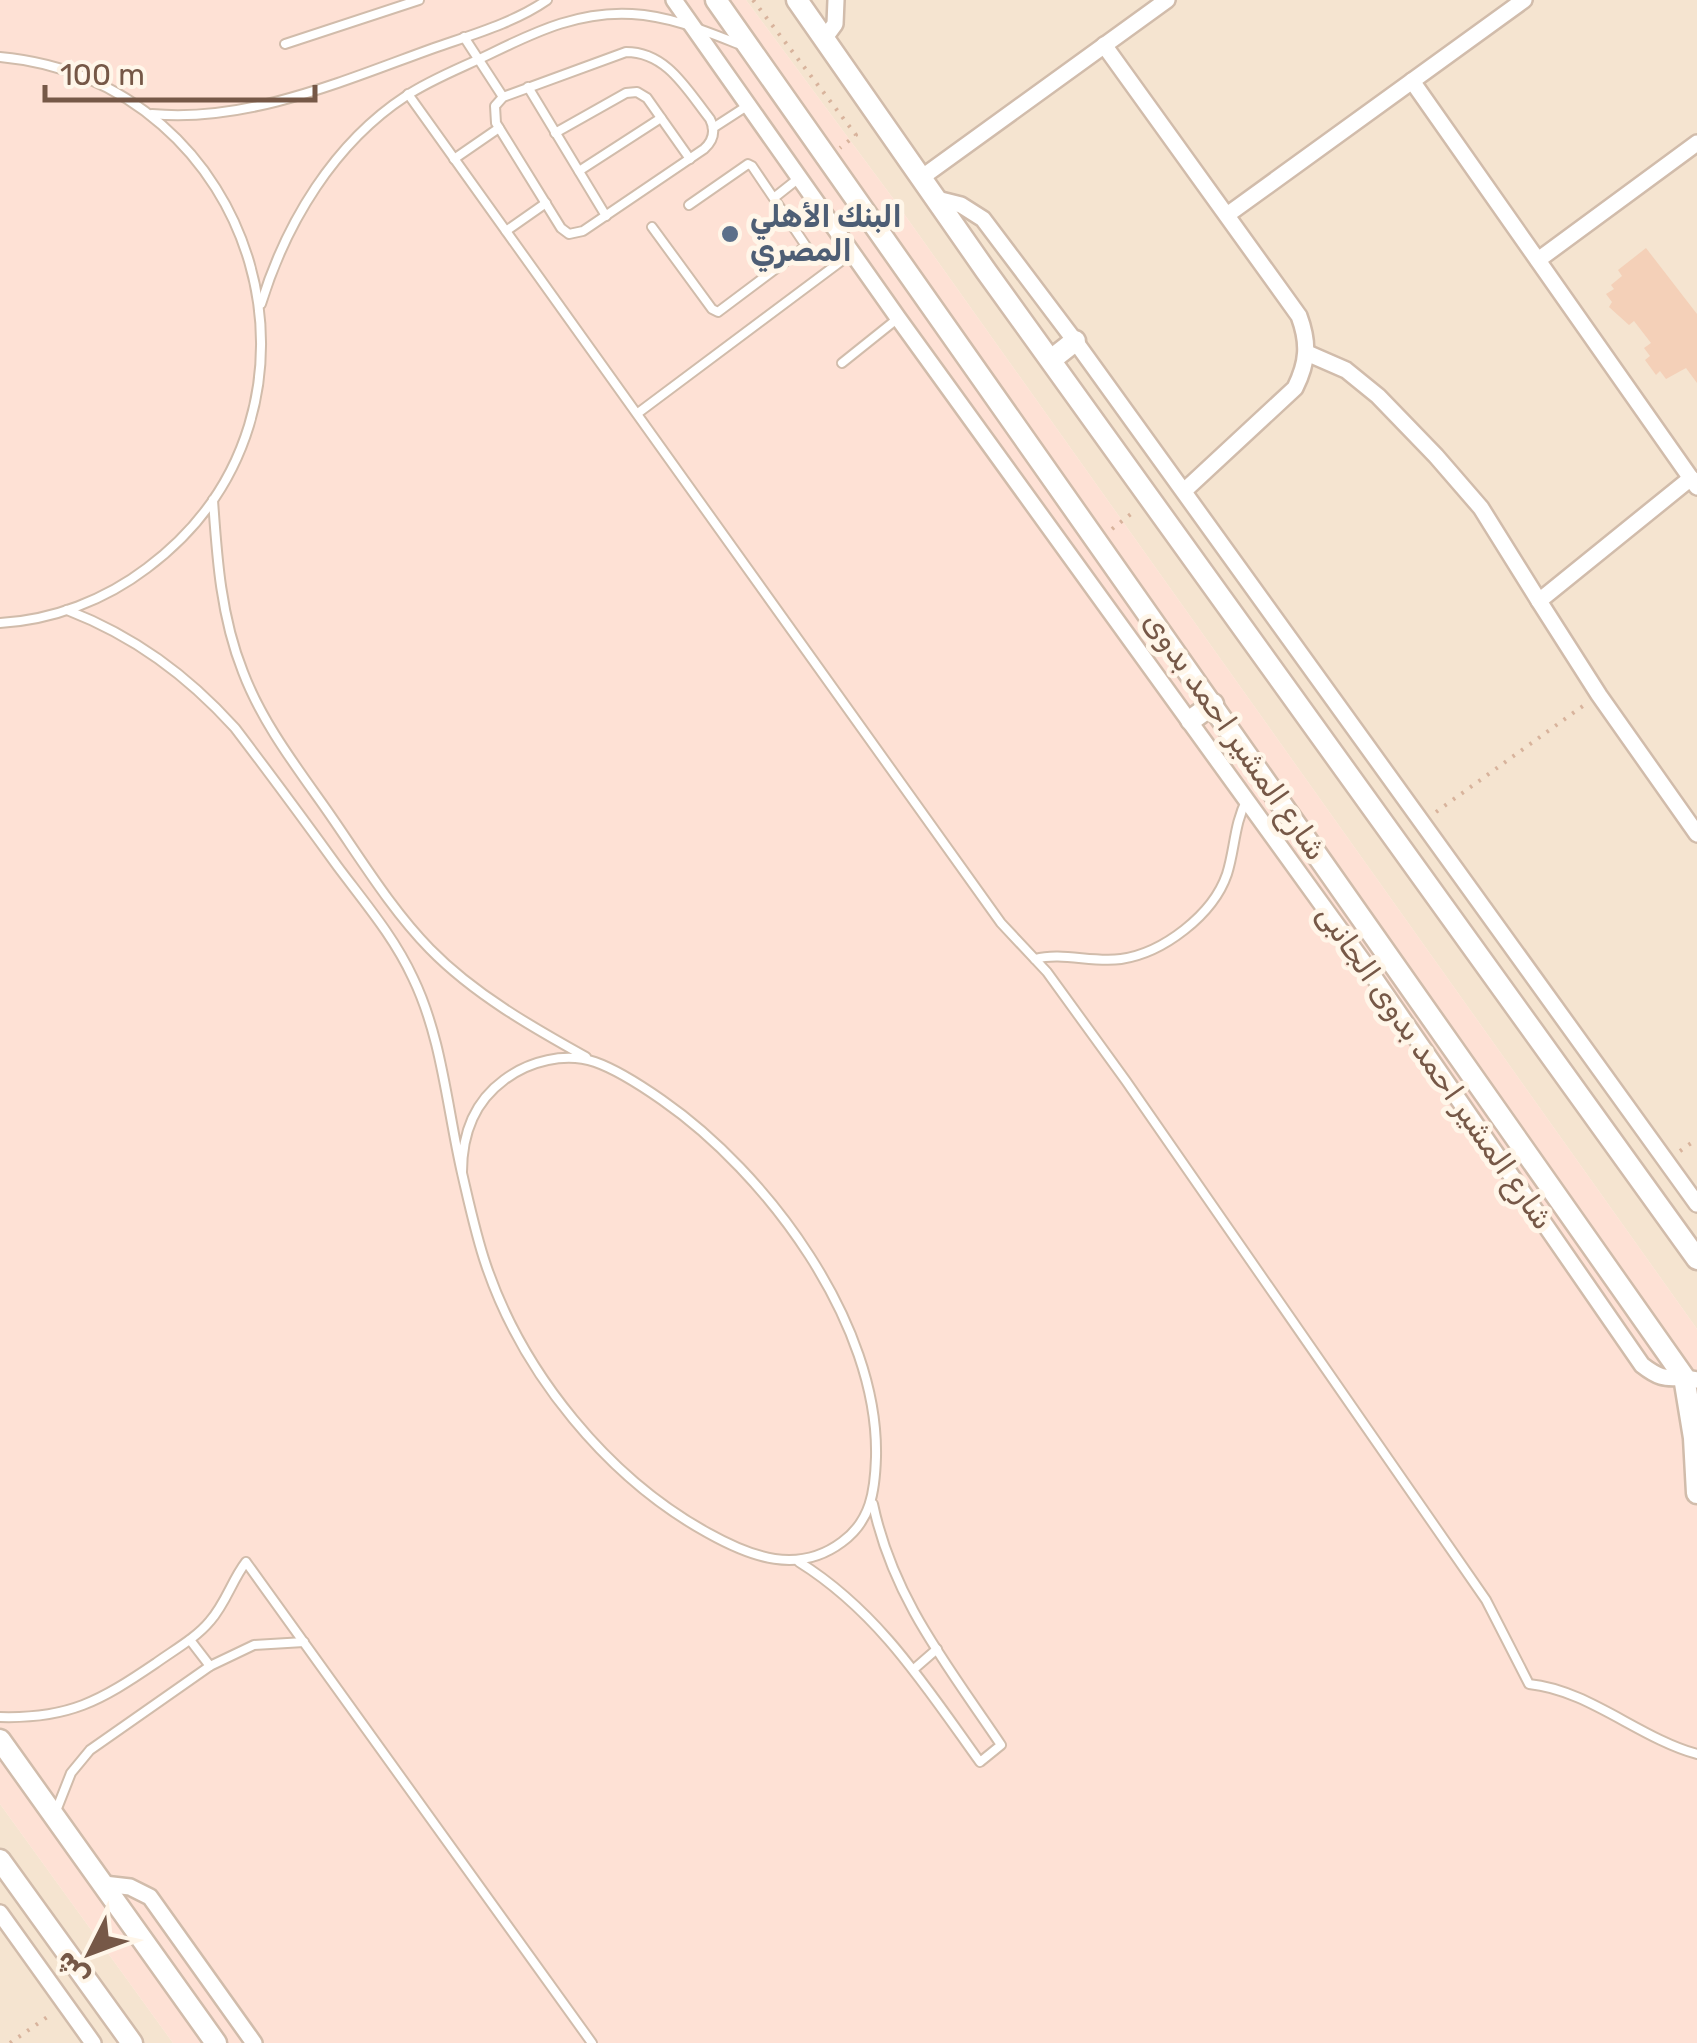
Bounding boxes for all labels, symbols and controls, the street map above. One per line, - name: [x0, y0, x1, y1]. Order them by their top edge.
- scale bar: [45, 40, 315, 102]
- text: 100 m: [60, 57, 145, 93]
- place label: البنك الأهلي المصري: [750, 199, 902, 272]
- marker: البنك الأهلي المصري: [719, 223, 741, 245]
- street label: شارع المشير احمد بدوى: [1134, 605, 1334, 868]
- street label: شارع المشير احمد بدوى الجانبى: [1307, 898, 1561, 1238]
- north arrow: [40, 1903, 140, 2003]
- text: ش: [48, 1945, 96, 1994]

